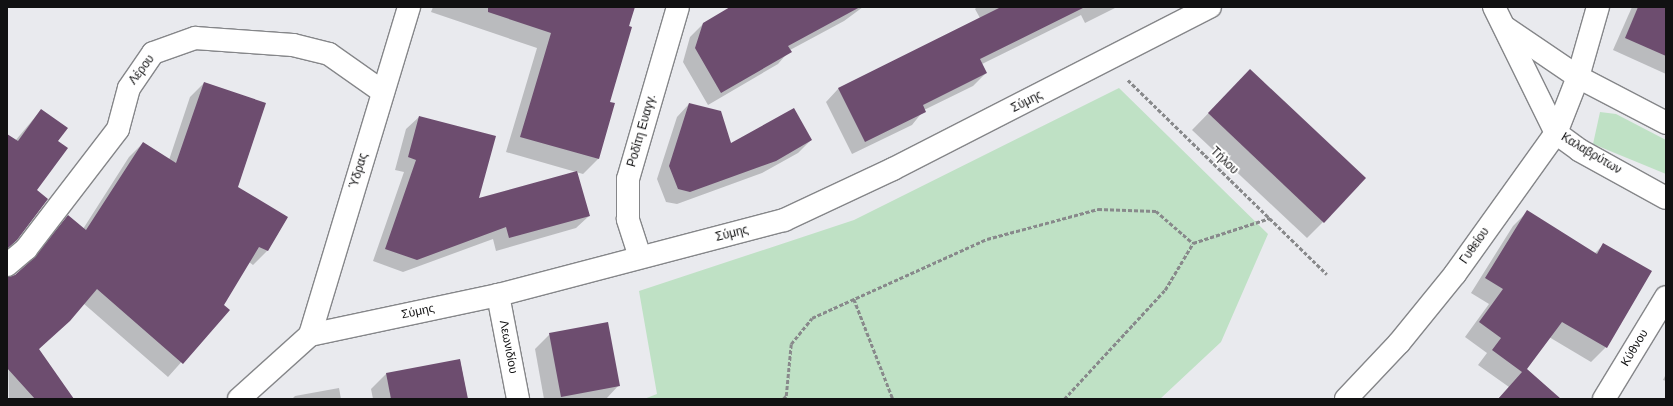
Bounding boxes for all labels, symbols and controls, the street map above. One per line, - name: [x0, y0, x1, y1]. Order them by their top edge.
- street label: Λέρου: [126, 52, 158, 88]
- street label: Σύμης: [1009, 88, 1045, 116]
- street label: Ροδίτη Ευαγγ.: [625, 93, 659, 169]
- street label: Καλαβρύτων: [1558, 130, 1624, 178]
- street label: Τήλου: [1207, 144, 1241, 178]
- street label: Ύδρας: [347, 151, 371, 191]
- street label: Σύμης: [714, 223, 750, 245]
- street label: Γυθείου: [1457, 225, 1493, 267]
- street label: Σύμης: [400, 301, 436, 323]
- street label: Λεωνιδίου: [496, 319, 520, 375]
- street label: Κύθνου: [1618, 327, 1652, 369]

